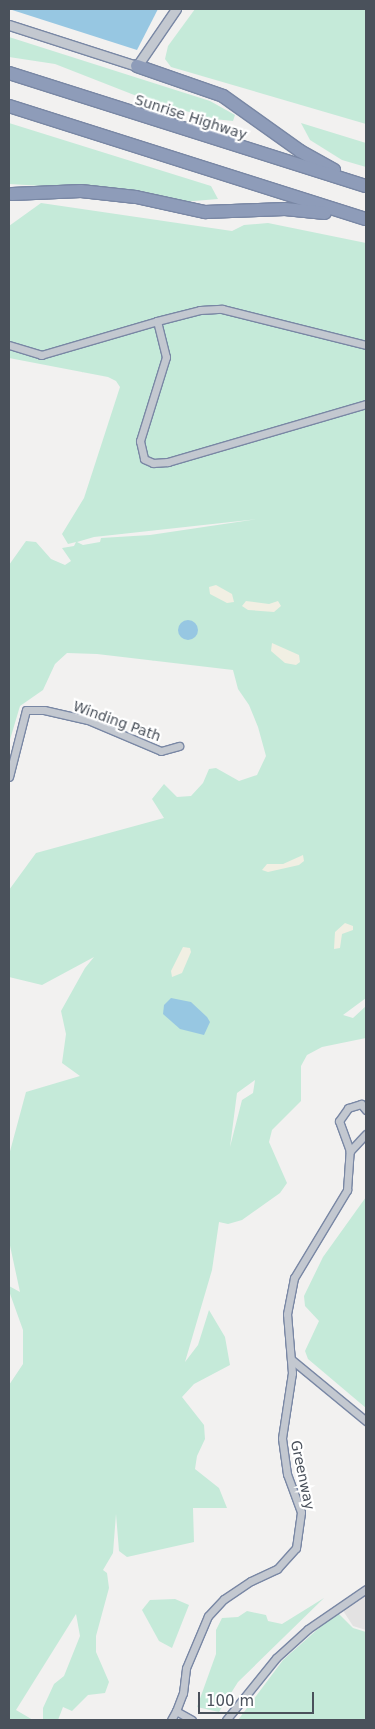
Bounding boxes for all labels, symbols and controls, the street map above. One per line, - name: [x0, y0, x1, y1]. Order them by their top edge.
- street label: Sunrise Highway: [133, 91, 249, 143]
- street label: Winding Path: [71, 697, 163, 745]
- street label: Greenway: [287, 1439, 319, 1511]
- scale bar: [200, 1682, 316, 1714]
- text: 100 m: [206, 1692, 254, 1710]

